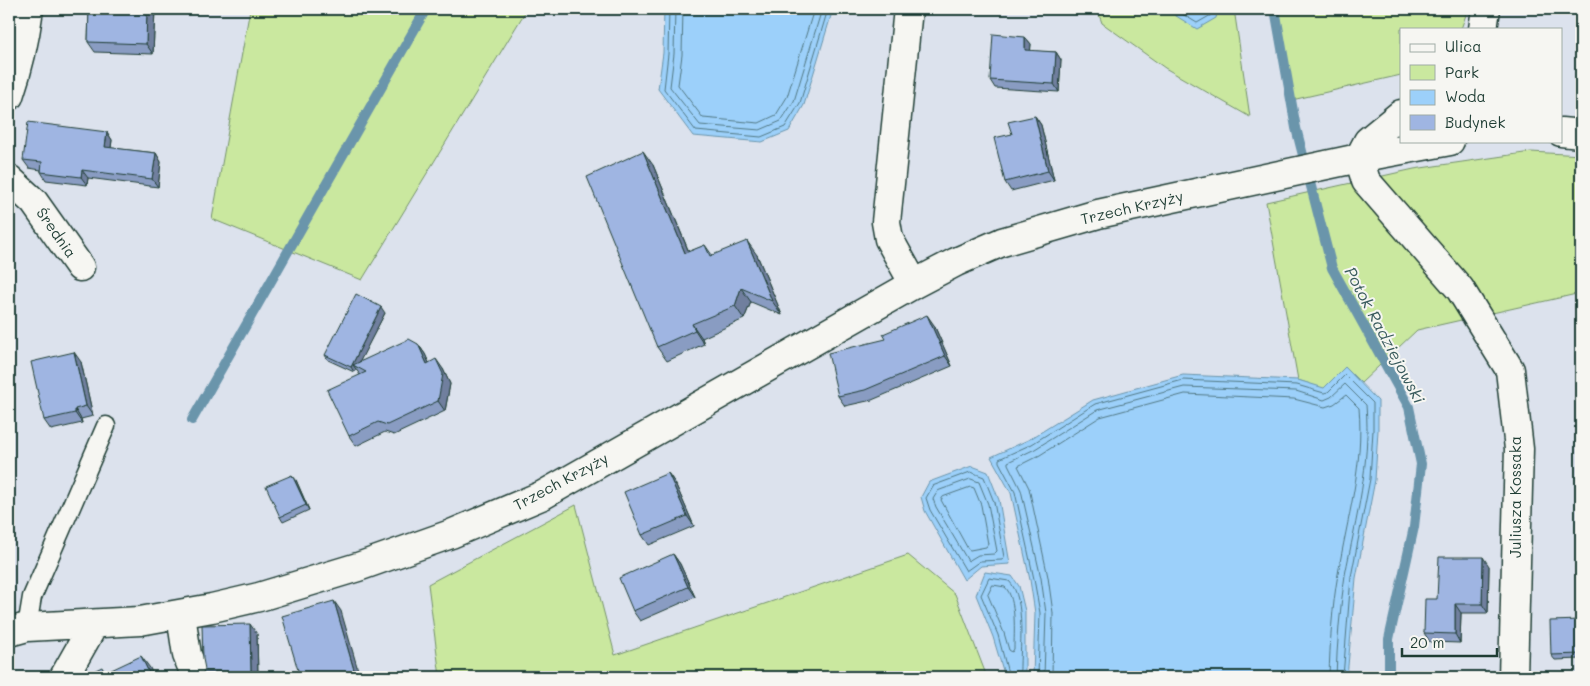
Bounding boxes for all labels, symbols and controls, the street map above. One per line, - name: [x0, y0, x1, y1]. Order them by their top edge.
- legend: [1400, 28, 1562, 142]
- text: Ulica: [1445, 36, 1482, 56]
- text: Park: [1445, 62, 1479, 82]
- text: Woda: [1445, 86, 1486, 106]
- text: Budynek: [1445, 112, 1505, 132]
- street label: Trzech Krzyży: [1079, 185, 1185, 229]
- street label: Średnia: [32, 203, 81, 262]
- water label: Potok Radziejowski: [1341, 263, 1430, 407]
- street label: Juliusza Kossaka: [1505, 436, 1525, 558]
- street label: Trzech Krzyży: [510, 448, 612, 514]
- scale bar: [1402, 626, 1498, 658]
- text: 20 m: [1410, 632, 1444, 652]

